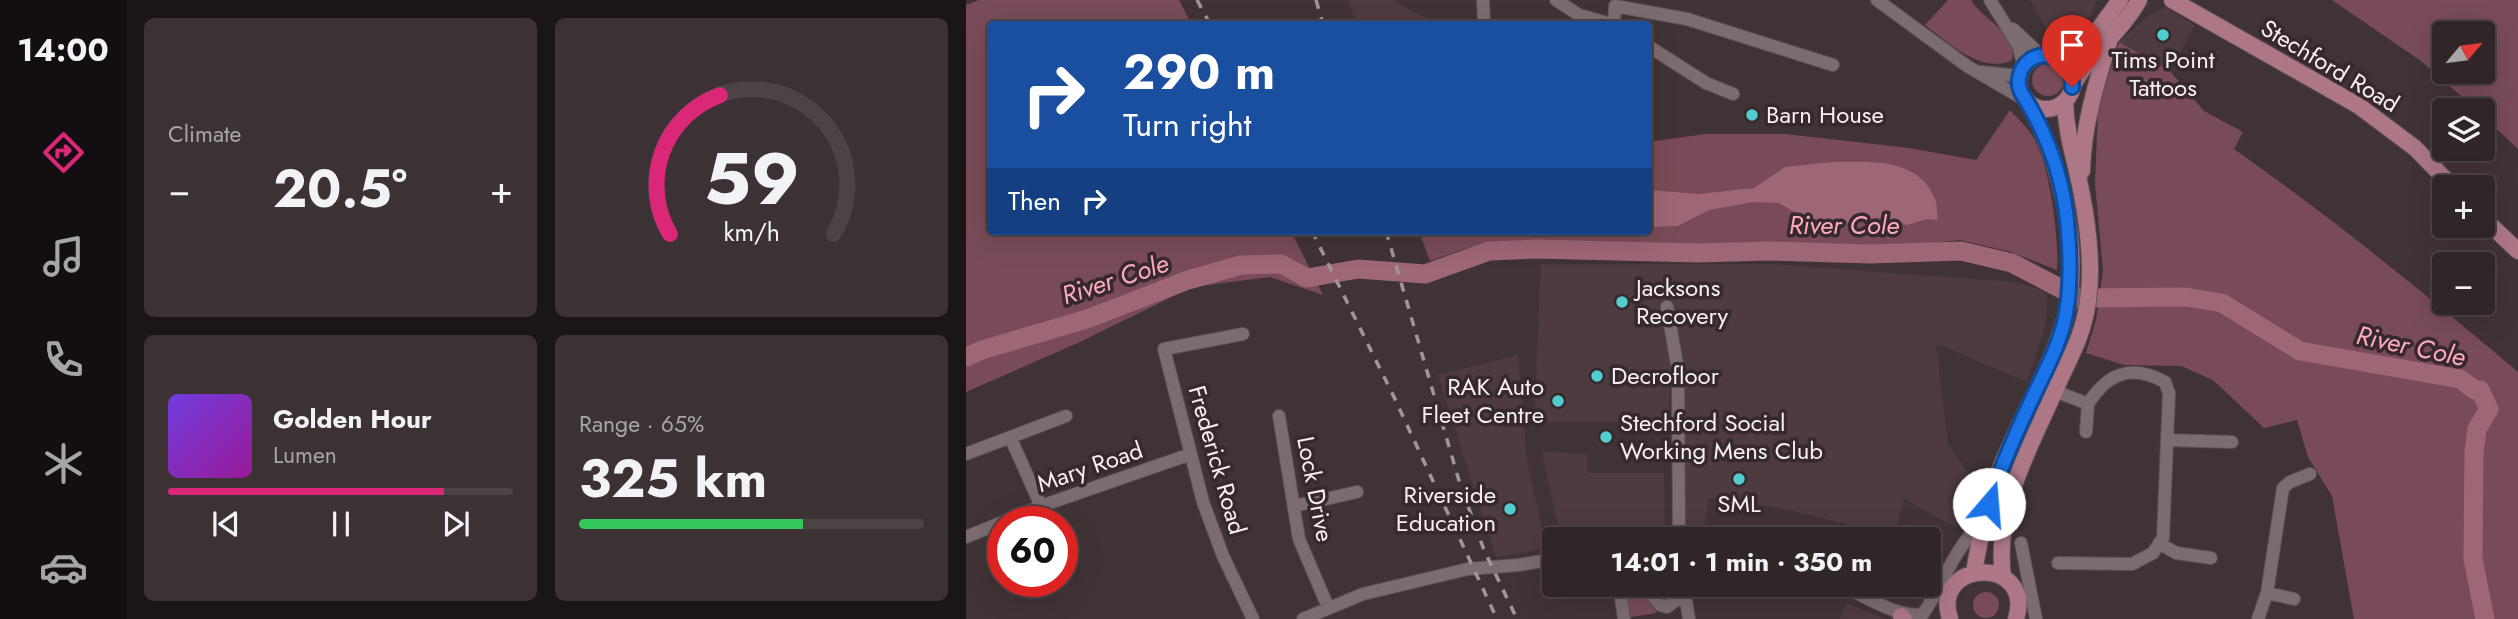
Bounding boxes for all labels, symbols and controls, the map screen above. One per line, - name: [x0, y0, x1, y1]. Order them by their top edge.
- street label: Stechford Road: [2254, 10, 2406, 121]
- pin: [2042, 15, 2102, 87]
- north arrow: [2432, 21, 2496, 84]
- map controls: [2432, 21, 2495, 315]
- icon: arrive: [2053, 26, 2091, 64]
- text: 14:00: [17, 27, 109, 73]
- marker: Tims Point Tattoos: [2155, 27, 2171, 43]
- text: 290 m: [1123, 37, 1275, 107]
- place label: Tims Point Tattoos: [2111, 42, 2215, 105]
- icon: right: [1008, 49, 1099, 140]
- place label: Barn House: [1766, 97, 1884, 132]
- button: layers: [2432, 98, 2495, 161]
- text: Turn right: [1123, 102, 1252, 148]
- marker: Barn House: [1744, 107, 1760, 123]
- text: Climate: [168, 117, 241, 151]
- text: 59: [704, 126, 799, 231]
- icon: directions: [39, 128, 88, 177]
- text: 20.5°: [273, 151, 407, 227]
- text: −: [168, 162, 190, 217]
- text: +: [490, 162, 513, 217]
- button: +: [2432, 175, 2495, 238]
- text: Then: [1008, 182, 1061, 220]
- icon: right: [1075, 182, 1113, 220]
- water label: River Cole: [1789, 206, 1899, 244]
- text: km/h: [723, 213, 780, 249]
- icon: music: [39, 232, 88, 281]
- water label: River Cole: [1056, 244, 1174, 314]
- button: −: [2432, 252, 2495, 315]
- place label: Jacksons Recovery: [1633, 270, 1729, 333]
- marker: Jacksons Recovery: [1614, 294, 1630, 310]
- water label: River Cole: [2353, 316, 2469, 376]
- icon: phone: [39, 335, 88, 384]
- place label: Decrofloor: [1611, 358, 1720, 393]
- marker: Decrofloor: [1589, 368, 1605, 384]
- place label: RAK Auto Fleet Centre: [1421, 369, 1544, 432]
- street label: Frederick Road: [1180, 381, 1255, 538]
- marker: RAK Auto Fleet Centre: [1550, 393, 1566, 409]
- text: Golden Hour: [273, 400, 432, 438]
- place label: Stechford Social Working Mens Club: [1620, 405, 1823, 468]
- text: Range · 65%: [579, 407, 704, 441]
- marker: Stechford Social Working Mens Club: [1598, 429, 1614, 445]
- street label: Mary Road: [1032, 432, 1147, 501]
- street label: Lock Drive: [1288, 433, 1343, 545]
- text: Lumen: [273, 438, 337, 472]
- icon: climate: [39, 439, 88, 488]
- text: 325 km: [579, 441, 767, 517]
- position arrow: [1952, 467, 2026, 541]
- marker: SML: [1731, 471, 1747, 487]
- place label: Riverside Education: [1396, 477, 1496, 540]
- place label: SML: [1717, 486, 1761, 521]
- marker: Riverside Education: [1502, 501, 1518, 517]
- icon: previous: [207, 505, 245, 543]
- icon: pause: [322, 505, 360, 543]
- icon: next: [437, 505, 475, 543]
- speed limit sign: 60: [987, 506, 1078, 597]
- icon: car: [39, 543, 88, 592]
- text: 14:01 · 1 min · 350 m: [1611, 543, 1872, 581]

